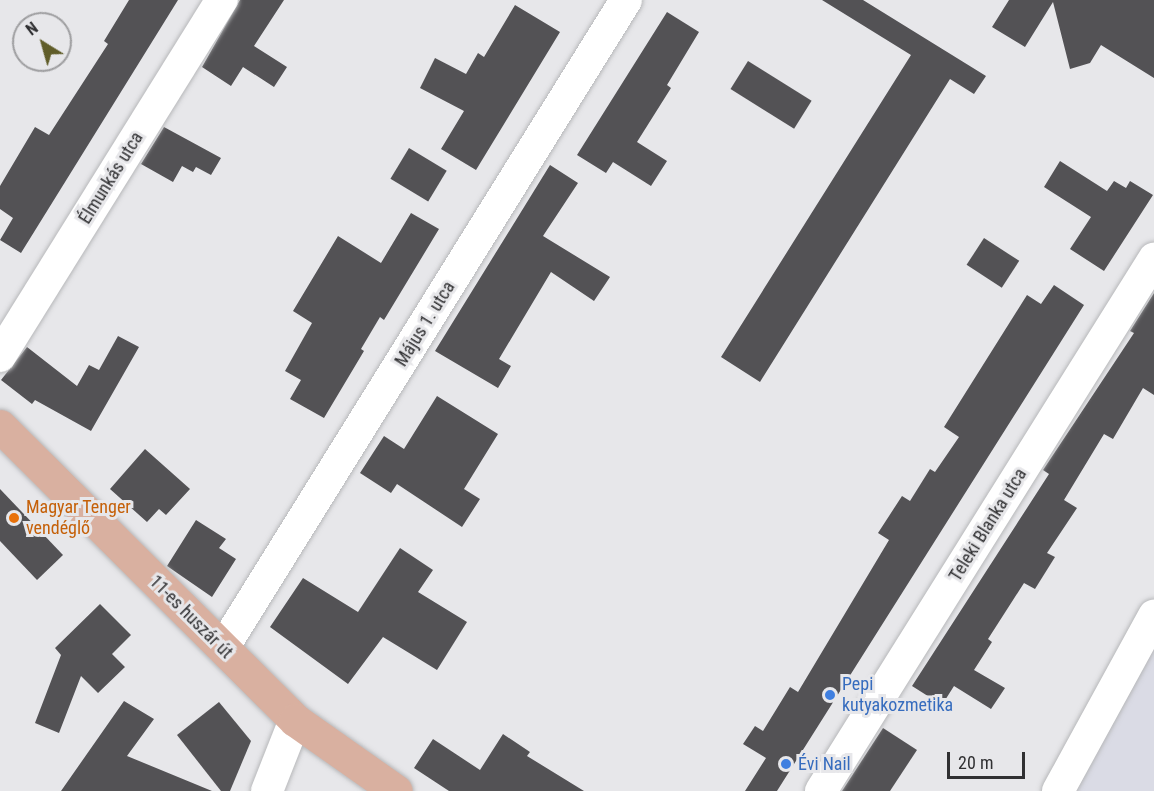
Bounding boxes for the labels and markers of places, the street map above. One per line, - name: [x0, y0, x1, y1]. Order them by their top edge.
- place label: Magyar Tenger vendéglő: [26, 497, 131, 540]
- marker: Magyar Tenger vendéglő: [7, 511, 21, 525]
- place label: Pepi kutyakozmetika: [842, 674, 953, 716]
- marker: Pepi kutyakozmetika: [823, 688, 837, 702]
- place label: Évi Nail: [798, 753, 851, 775]
- marker: Évi Nail: [779, 757, 793, 771]

